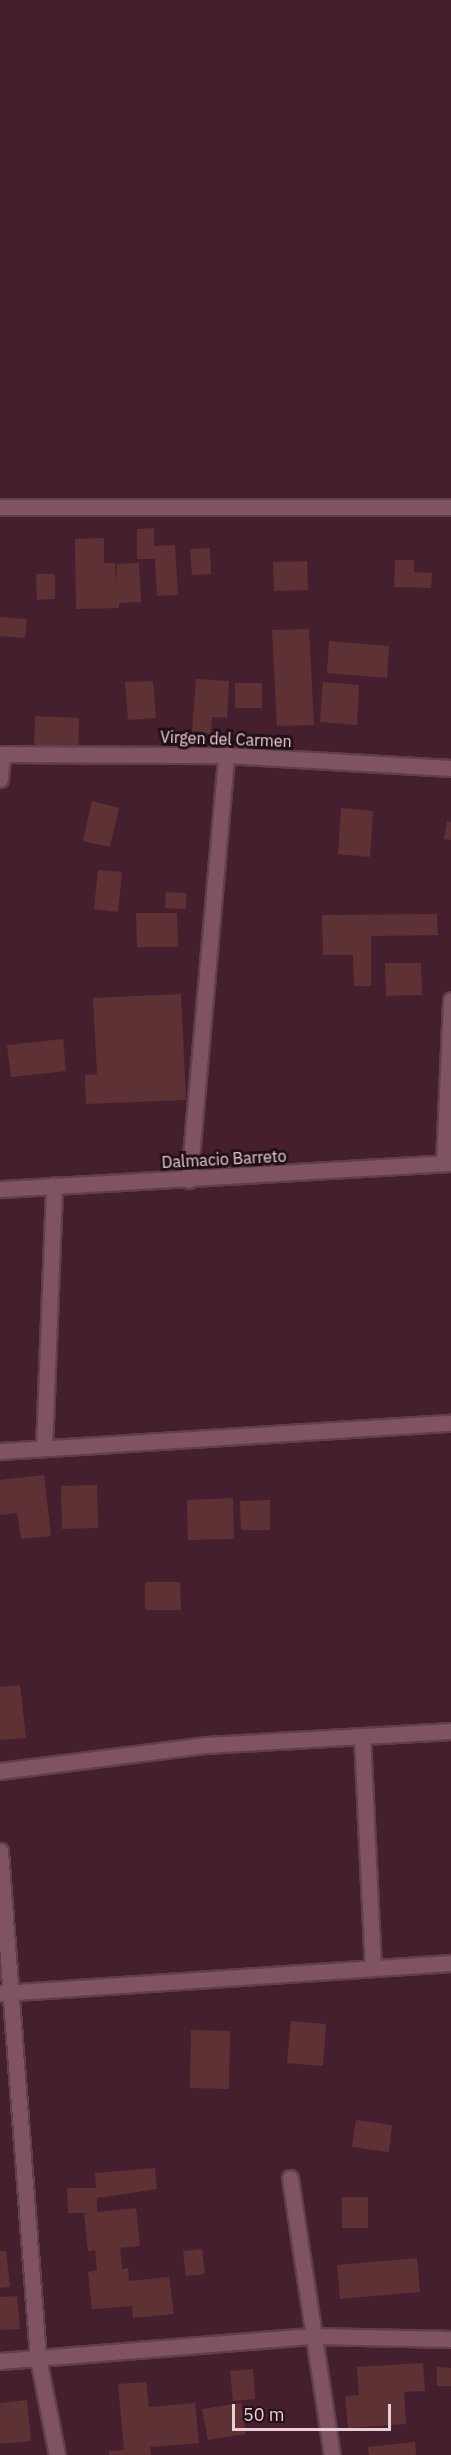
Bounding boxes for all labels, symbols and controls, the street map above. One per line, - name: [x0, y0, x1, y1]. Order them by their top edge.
- street label: Virgen del Carmen: [160, 727, 292, 751]
- street label: Dalmacio Barreto: [161, 1146, 287, 1172]
- scale bar: [235, 2392, 394, 2430]
- text: 50 m: [243, 2403, 285, 2426]

